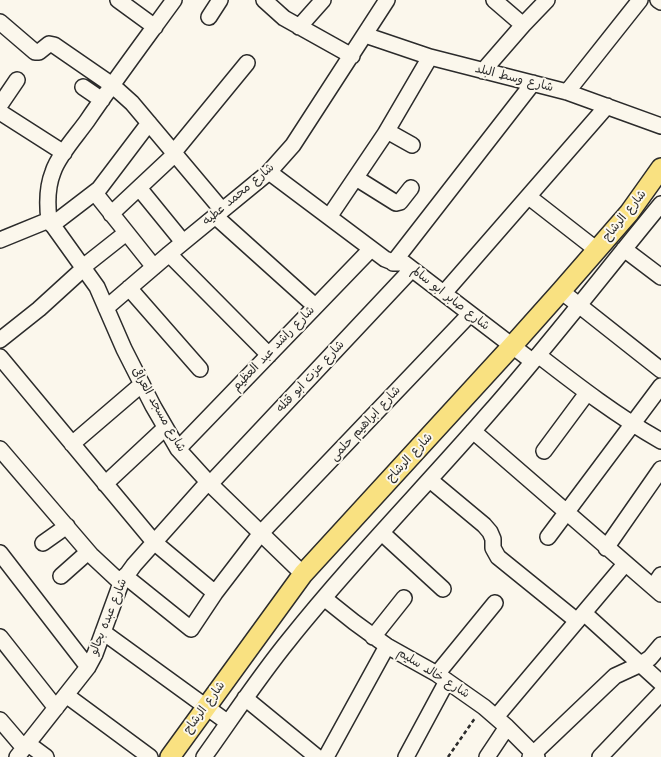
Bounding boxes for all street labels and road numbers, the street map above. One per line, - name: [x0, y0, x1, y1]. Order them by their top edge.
- street label: شارع وسط البلد: [473, 62, 555, 96]
- street label: شارع محمد عطيه: [200, 161, 278, 229]
- street label: شارع الرشاح: [600, 188, 650, 244]
- street label: شارع صابر ابو سالم: [408, 264, 492, 334]
- street label: شارع راشد عبد العظيم: [230, 304, 318, 394]
- street label: شارع عزت ابو قتله: [274, 338, 348, 416]
- street label: شارع مسجد العراقى: [128, 365, 188, 455]
- street label: شارع ابراهيم حلمى: [328, 384, 404, 464]
- street label: شارع الرشاح: [384, 431, 436, 485]
- street label: شارع عبده بجالو: [87, 577, 131, 657]
- street label: شارع خالد سليم: [394, 646, 472, 702]
- street label: شارع الرشاح: [181, 679, 229, 737]

